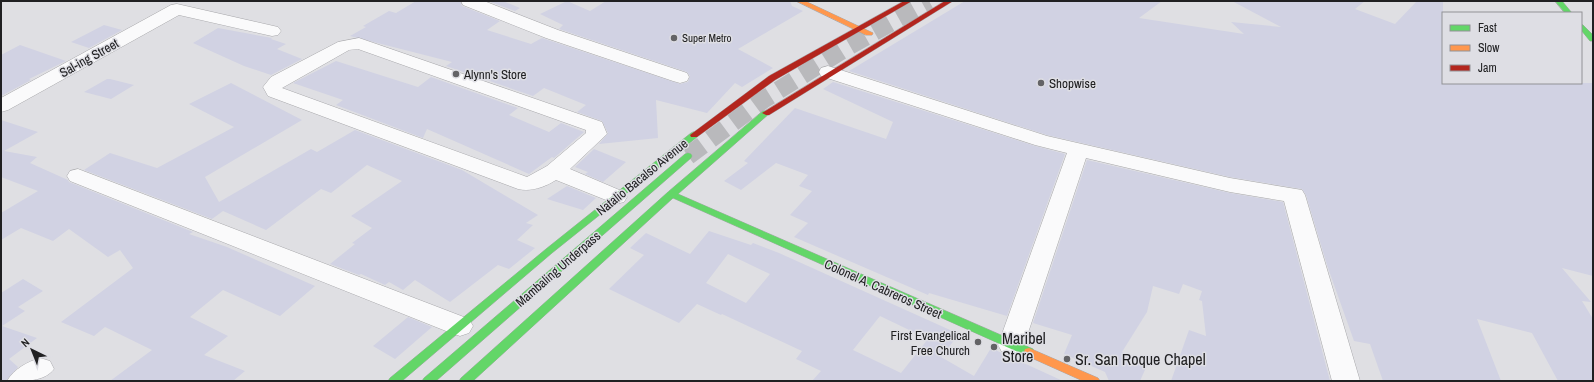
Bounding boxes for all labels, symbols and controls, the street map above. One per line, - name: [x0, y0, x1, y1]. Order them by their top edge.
- legend: [1442, 12, 1582, 84]
- text: Fast: [1478, 20, 1497, 36]
- place label: Super Metro: [682, 31, 732, 45]
- marker: Super Metro: [669, 33, 679, 43]
- street label: Sal-ing Street: [56, 35, 122, 81]
- text: Slow: [1478, 40, 1500, 56]
- text: Jam: [1478, 60, 1497, 76]
- place label: Alynn's Store: [463, 66, 527, 83]
- marker: Alynn's Store: [451, 69, 461, 79]
- place label: Shopwise: [1049, 75, 1096, 92]
- marker: Shopwise: [1036, 78, 1046, 88]
- street label: Natalio Bacalso Avenue: [593, 135, 691, 219]
- street label: Mambaling Underpass: [512, 227, 604, 311]
- street label: Colonel A. Cabreros Street: [822, 255, 944, 323]
- place label: First Evangelical Free Church: [891, 327, 970, 359]
- place label: Maribel Store: [1002, 327, 1046, 367]
- north arrow: [12, 330, 52, 370]
- text: N: [18, 335, 32, 350]
- marker: First Evangelical Free Church: [973, 337, 983, 347]
- marker: Maribel Store: [989, 342, 999, 352]
- place label: Sr. San Roque Chapel: [1075, 348, 1206, 370]
- marker: Sr. San Roque Chapel: [1062, 354, 1072, 364]

